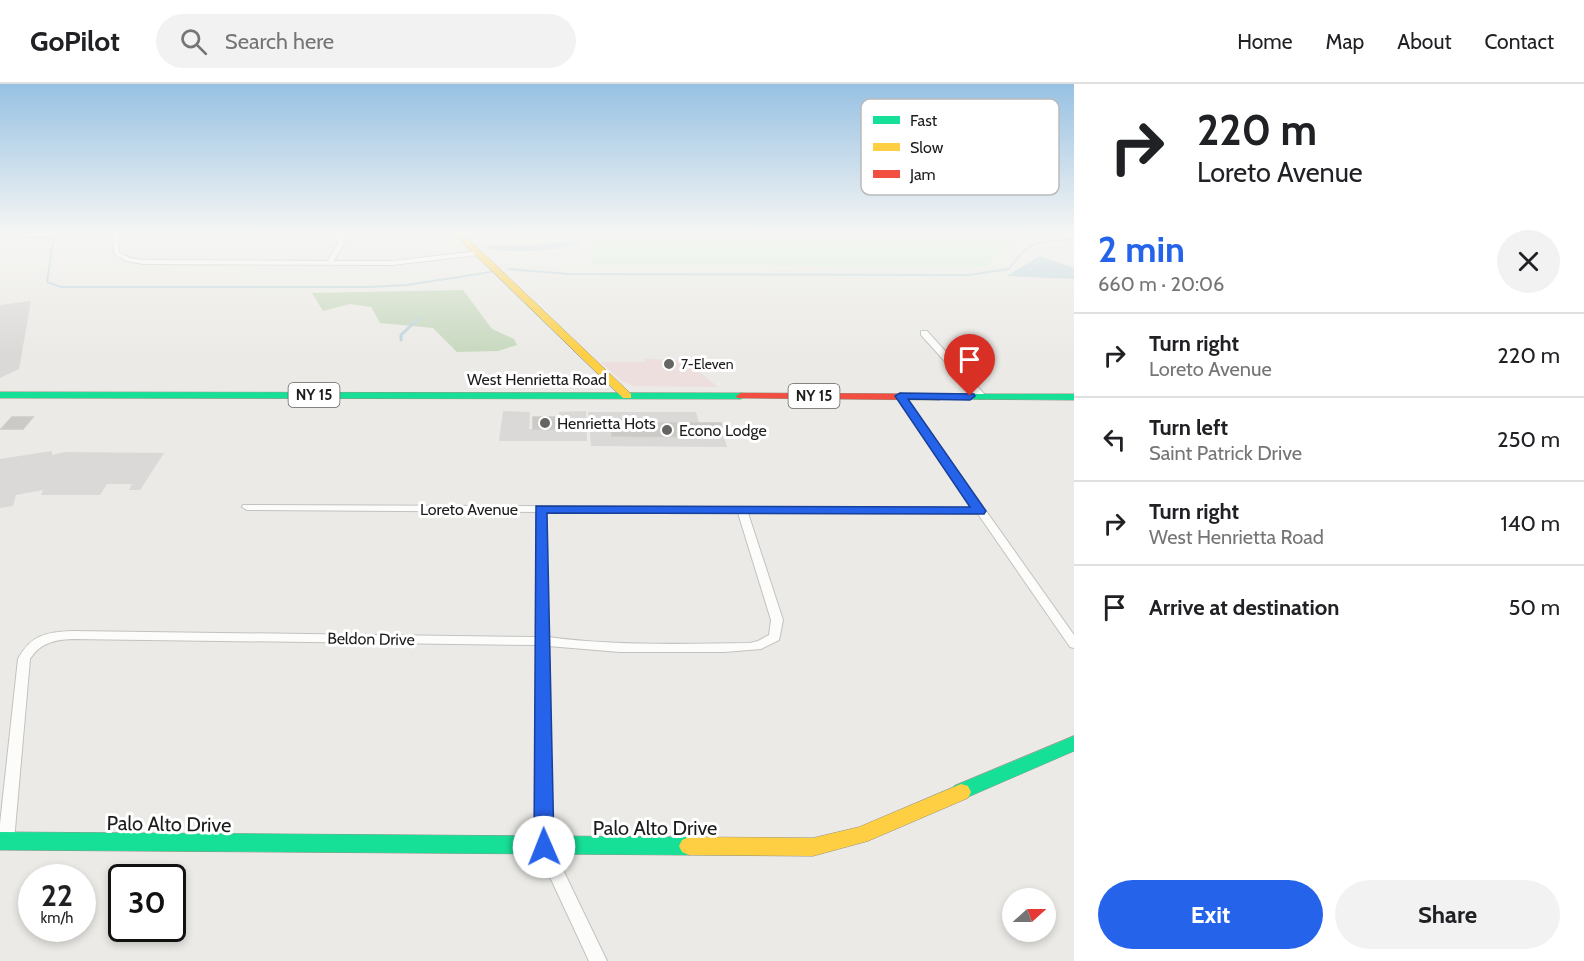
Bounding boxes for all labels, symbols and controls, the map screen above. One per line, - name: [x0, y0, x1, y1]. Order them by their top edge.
- search box: [156, 14, 576, 68]
- text: GoPilot: [30, 24, 120, 58]
- icon: search: [177, 25, 210, 58]
- text: Search here: [225, 28, 334, 55]
- text: Home: [1237, 29, 1293, 54]
- text: Map: [1326, 29, 1364, 54]
- text: About: [1397, 29, 1451, 54]
- text: Contact: [1484, 29, 1554, 54]
- legend: [861, 99, 1059, 195]
- text: 220 m: [1197, 104, 1317, 156]
- icon: right: [1098, 108, 1176, 186]
- text: Fast: [910, 111, 938, 130]
- text: Slow: [910, 138, 944, 157]
- text: Loreto Avenue: [1197, 156, 1363, 189]
- text: Jam: [909, 165, 936, 184]
- text: 2 min: [1098, 227, 1185, 271]
- button: close: [1497, 230, 1560, 293]
- text: 660 m · 20:06: [1098, 272, 1224, 296]
- text: Turn right: [1149, 330, 1239, 357]
- pin: [944, 334, 995, 396]
- icon: right: [1098, 339, 1131, 372]
- text: 220 m: [1497, 342, 1560, 369]
- icon: arrive: [953, 343, 986, 376]
- place label: 7-Eleven: [681, 355, 734, 373]
- marker: 7-Eleven: [662, 357, 676, 371]
- text: Loreto Avenue: [1149, 357, 1272, 381]
- street label: West Henrietta Road: [467, 370, 607, 389]
- road number: NY 15: [288, 383, 340, 407]
- road number: NY 15: [788, 384, 840, 408]
- place label: Henrietta Hots: [557, 414, 656, 433]
- text: Turn left: [1149, 414, 1228, 441]
- marker: Henrietta Hots: [538, 416, 552, 430]
- place label: Econo Lodge: [679, 421, 767, 440]
- marker: Econo Lodge: [660, 423, 674, 437]
- icon: left: [1098, 423, 1131, 456]
- text: 250 m: [1497, 426, 1560, 453]
- text: Saint Patrick Drive: [1149, 441, 1302, 465]
- text: Turn right: [1149, 498, 1239, 525]
- street label: Loreto Avenue: [420, 500, 518, 519]
- icon: right: [1098, 507, 1131, 540]
- text: 140 m: [1501, 510, 1560, 537]
- text: West Henrietta Road: [1149, 525, 1324, 549]
- icon: arrive: [1098, 591, 1131, 624]
- text: Arrive at destination: [1149, 594, 1339, 621]
- text: 50 m: [1508, 594, 1560, 621]
- street label: Beldon Drive: [327, 629, 415, 649]
- street label: Palo Alto Drive: [106, 811, 232, 837]
- position arrow: [512, 815, 576, 879]
- street label: Palo Alto Drive: [593, 816, 717, 840]
- speed limit sign: 30: [108, 864, 186, 942]
- text: 22: [41, 877, 73, 914]
- button: Exit: [1098, 880, 1323, 949]
- button: Share: [1335, 880, 1560, 949]
- north arrow: [1002, 888, 1056, 942]
- map controls: [1002, 888, 1056, 942]
- text: km/h: [41, 909, 73, 927]

